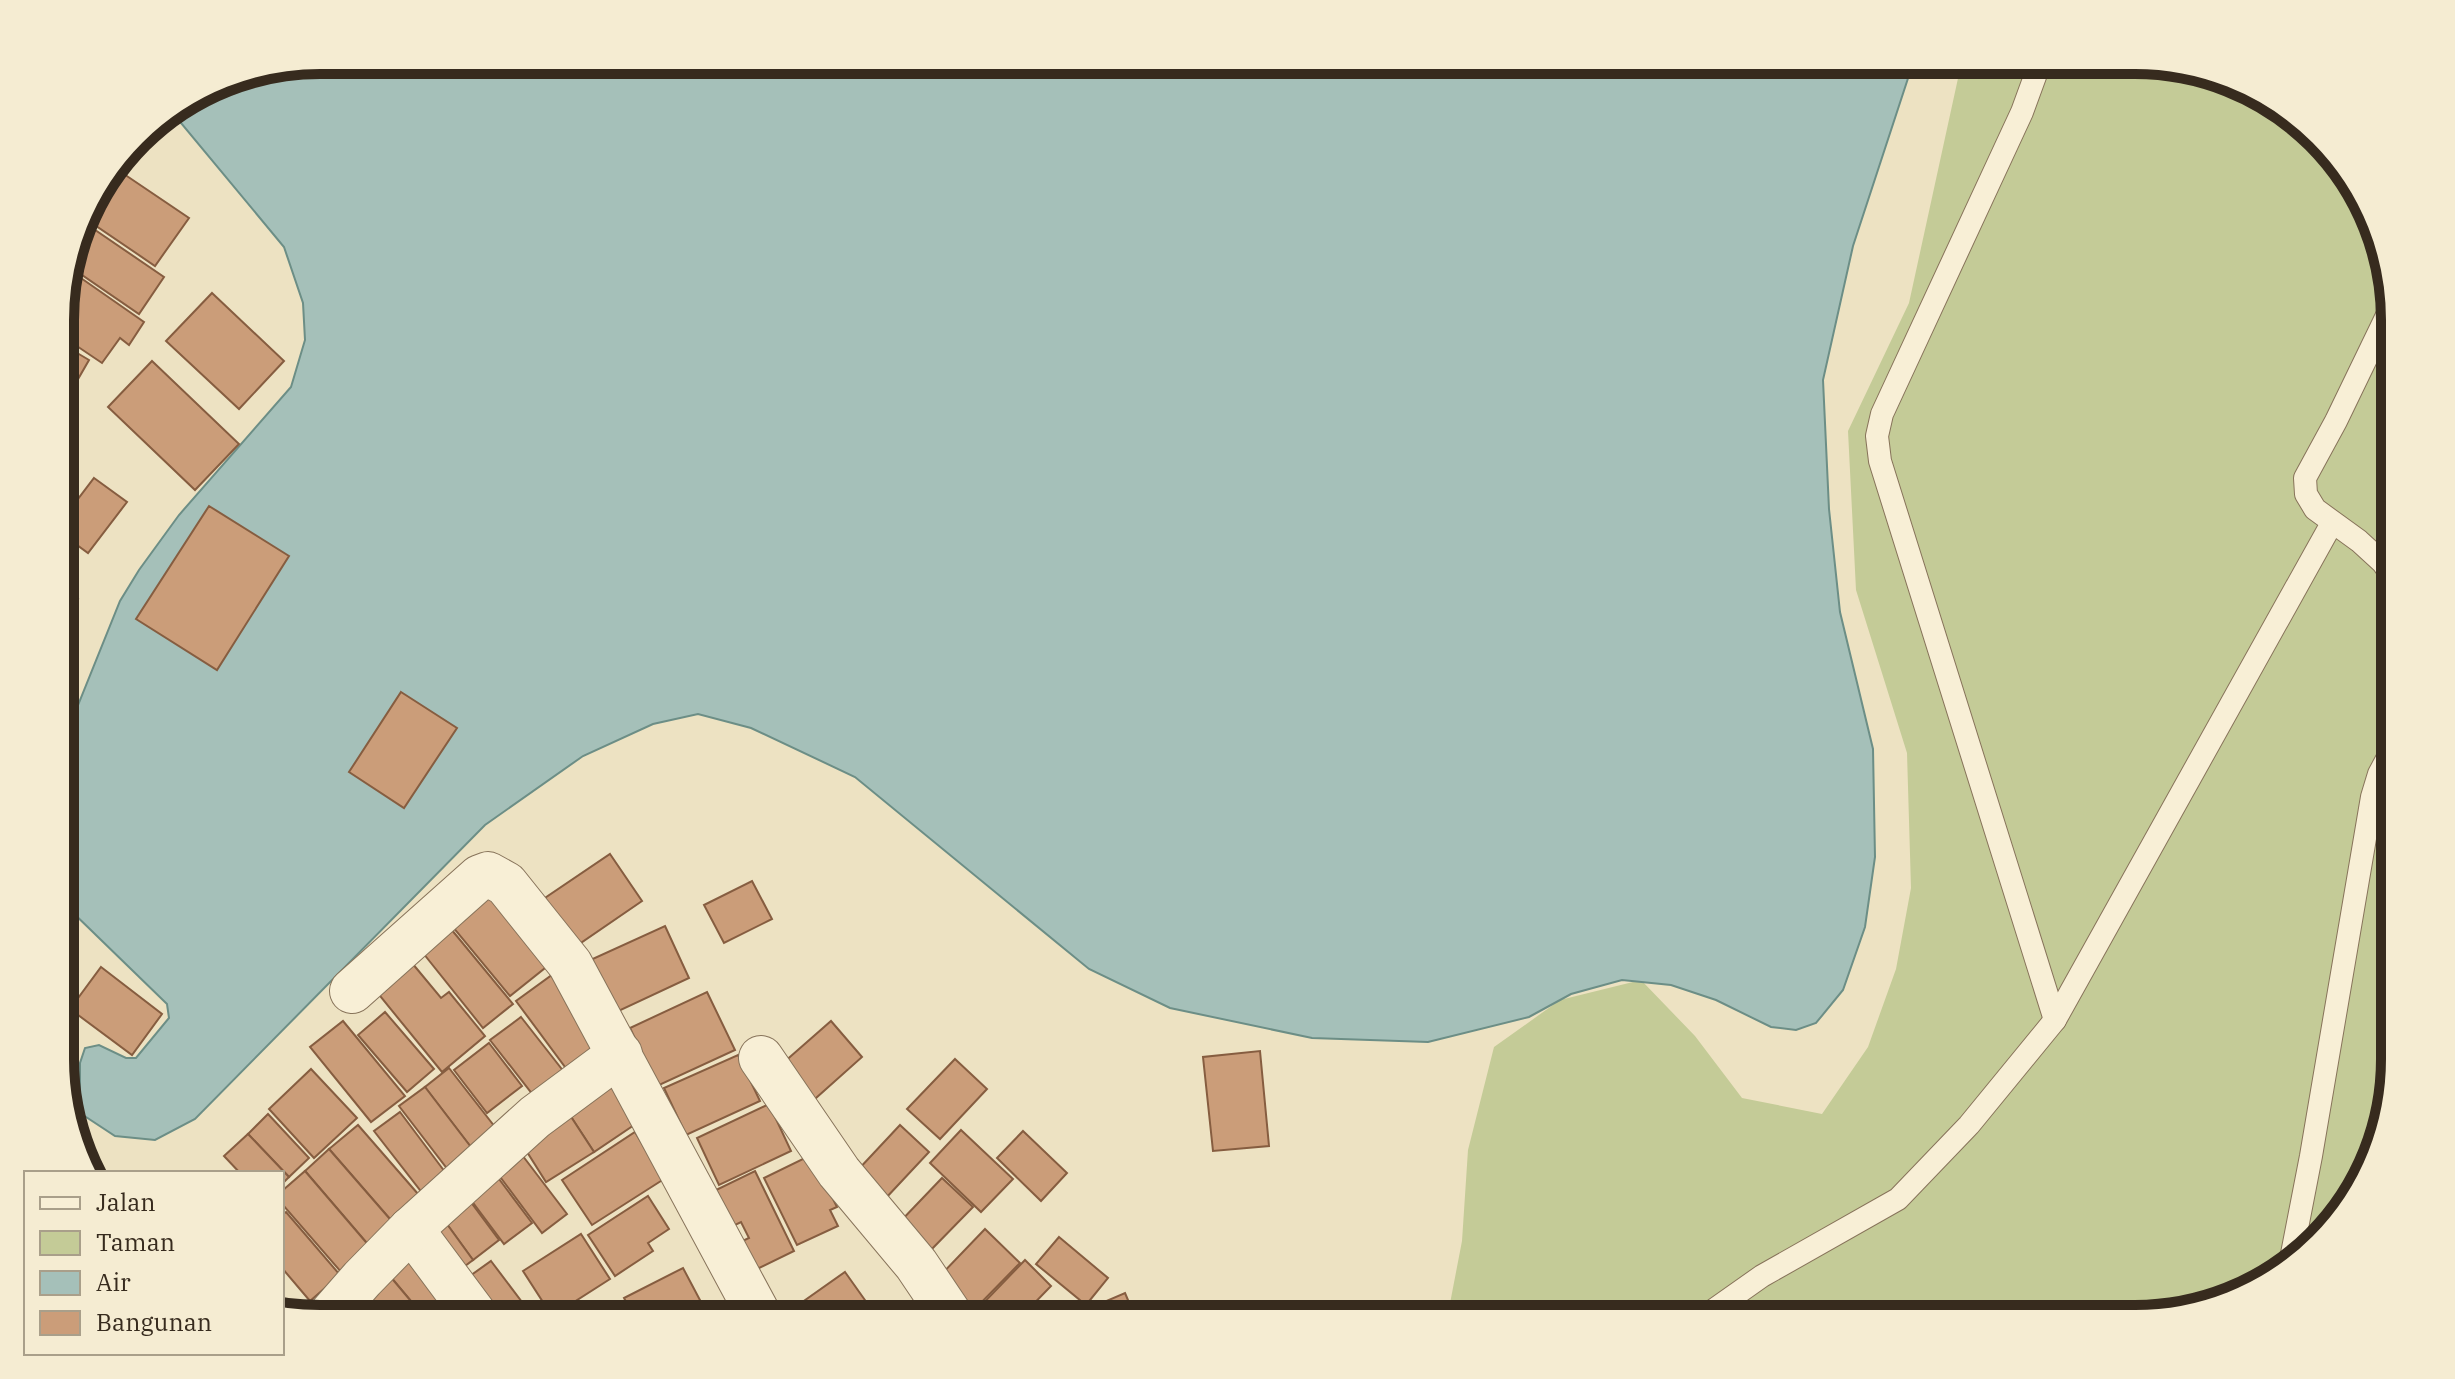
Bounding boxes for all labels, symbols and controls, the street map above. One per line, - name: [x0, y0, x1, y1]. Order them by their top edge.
- legend: [24, 1171, 284, 1355]
- text: Jalan: [96, 1186, 156, 1218]
- text: Taman: [96, 1226, 175, 1258]
- text: Air: [96, 1266, 131, 1298]
- text: Bangunan: [96, 1306, 212, 1338]

